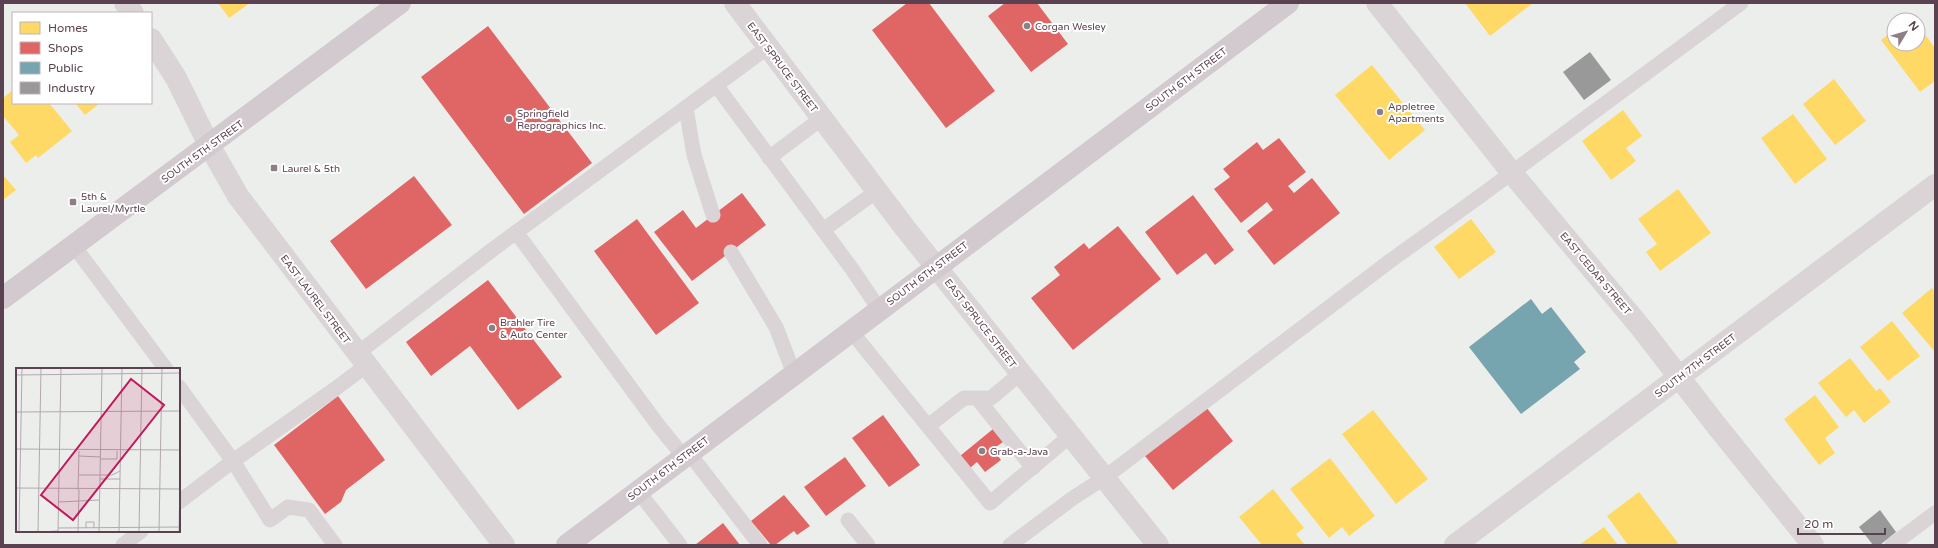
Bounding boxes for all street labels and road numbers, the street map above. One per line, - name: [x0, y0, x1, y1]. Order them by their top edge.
- street label: EAST SPRUCE STREET: [744, 20, 820, 115]
- street label: SOUTH 6TH STREET: [1144, 45, 1230, 114]
- street label: SOUTH 5TH STREET: [159, 118, 246, 186]
- street label: EAST CEDAR STREET: [1557, 230, 1633, 317]
- street label: SOUTH 6TH STREET: [885, 239, 971, 308]
- street label: EAST LAUREL STREET: [278, 253, 353, 347]
- street label: EAST SPRUCE STREET: [942, 277, 1019, 371]
- street label: SOUTH 7TH STREET: [1653, 331, 1739, 400]
- street label: SOUTH 6TH STREET: [626, 434, 712, 503]

